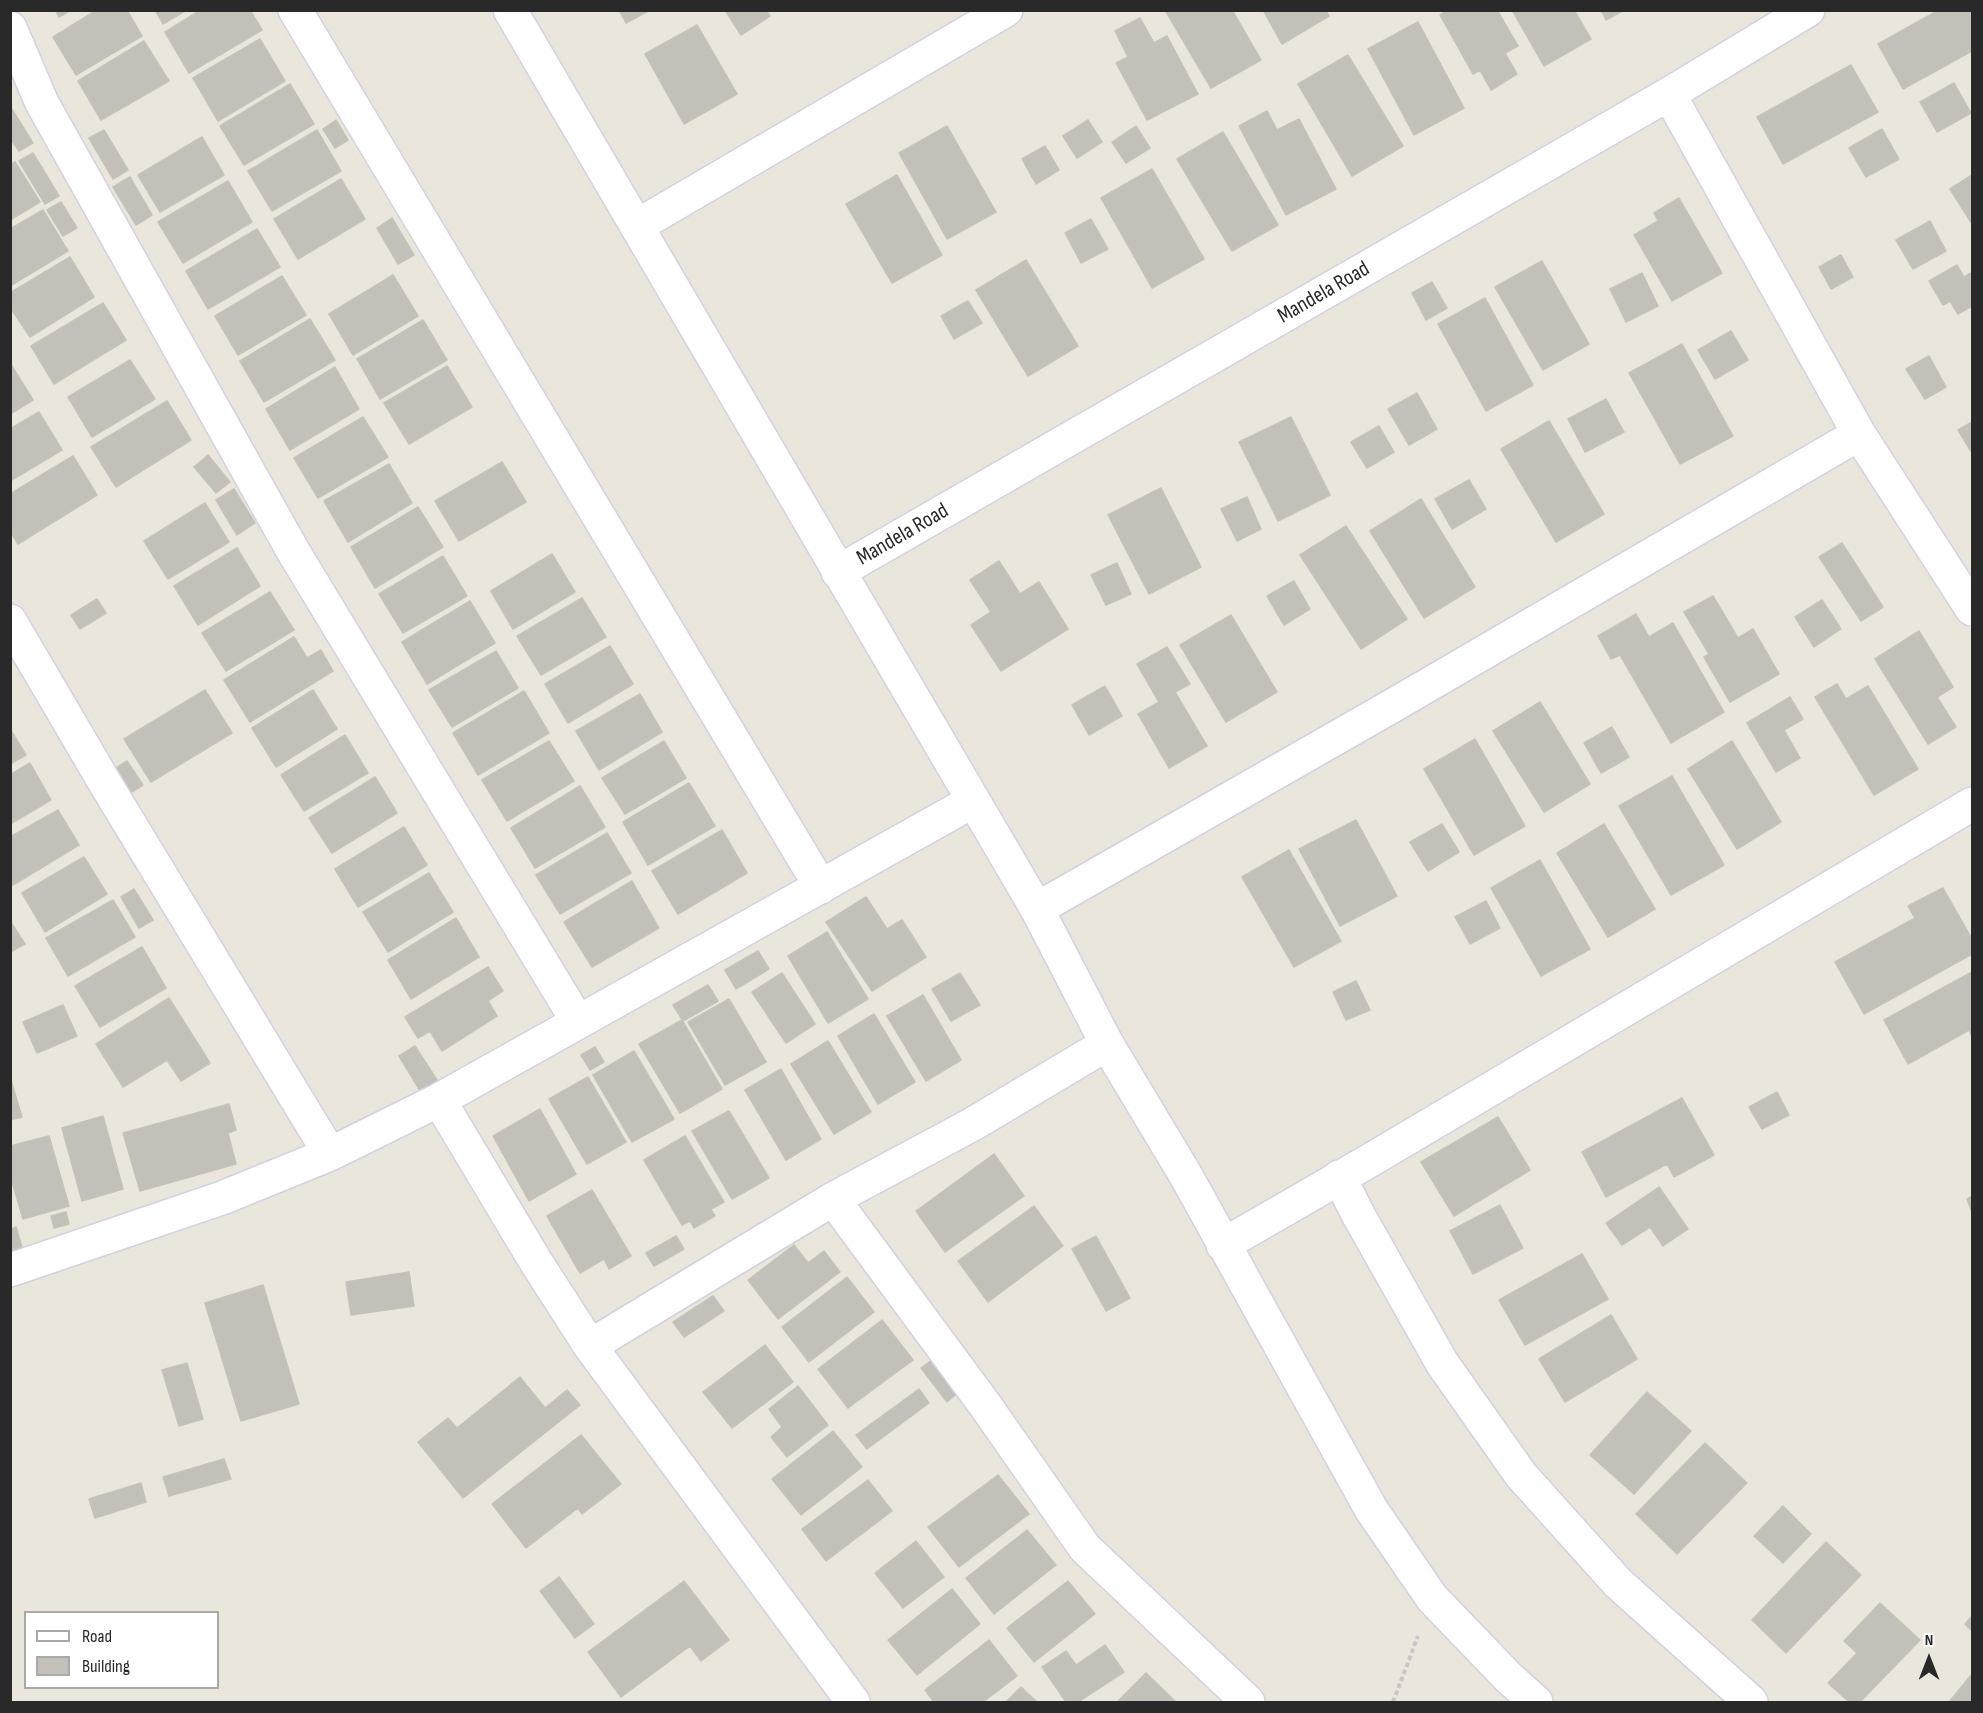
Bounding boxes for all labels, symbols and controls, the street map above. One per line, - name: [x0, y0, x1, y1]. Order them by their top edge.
- street label: Mandela Road: [1273, 256, 1375, 330]
- street label: Mandela Road: [852, 498, 954, 572]
- legend: [24, 1611, 219, 1689]
- text: Road: [82, 1626, 112, 1647]
- north arrow: [1899, 1629, 1959, 1689]
- text: N: [1925, 1631, 1933, 1650]
- text: Building: [82, 1656, 130, 1677]

